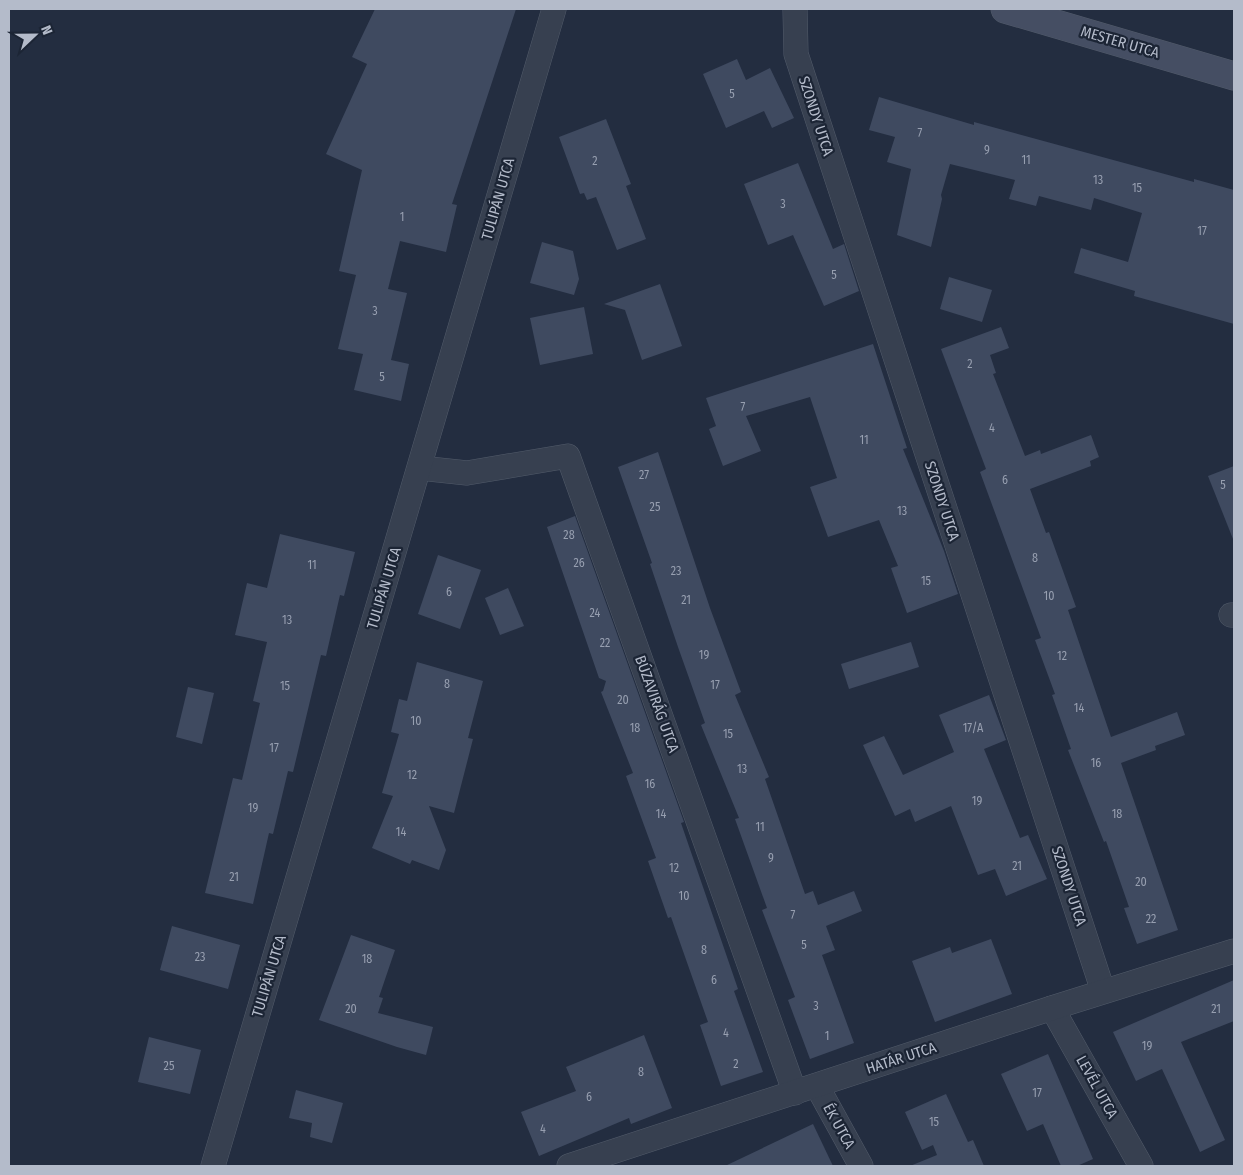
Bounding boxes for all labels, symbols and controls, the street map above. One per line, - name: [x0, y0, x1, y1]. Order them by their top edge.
- north arrow: [10, 10, 60, 60]
- street label: MESTER UTCA: [1079, 22, 1162, 62]
- text: N: [37, 23, 56, 37]
- street label: SZONDY UTCA: [795, 74, 837, 158]
- house number: 5: [729, 87, 735, 101]
- house number: 7: [918, 126, 923, 140]
- house number: 9: [984, 143, 990, 157]
- house number: 11: [1021, 153, 1031, 167]
- house number: 2: [592, 154, 598, 168]
- street label: TULIPÁN UTCA: [478, 156, 518, 242]
- house number: 13: [1093, 173, 1103, 187]
- house number: 15: [1132, 181, 1143, 195]
- house number: 3: [780, 197, 786, 211]
- house number: 1: [400, 210, 404, 224]
- house number: 17: [1197, 224, 1207, 238]
- house number: 5: [831, 268, 837, 282]
- house number: 3: [372, 304, 378, 318]
- house number: 2: [967, 357, 973, 371]
- house number: 5: [379, 370, 385, 384]
- house number: 7: [741, 400, 746, 414]
- house number: 4: [989, 421, 995, 435]
- house number: 11: [859, 433, 869, 447]
- street label: SZONDY UTCA: [921, 459, 963, 543]
- house number: 27: [639, 468, 649, 482]
- house number: 6: [1002, 473, 1008, 487]
- house number: 5: [1220, 478, 1226, 492]
- house number: 25: [650, 500, 661, 514]
- house number: 13: [897, 504, 907, 518]
- house number: 28: [563, 528, 575, 542]
- street label: TULIPÁN UTCA: [363, 545, 405, 631]
- house number: 8: [1032, 551, 1038, 565]
- house number: 26: [573, 556, 585, 570]
- house number: 11: [307, 558, 317, 572]
- house number: 23: [671, 564, 681, 578]
- house number: 15: [921, 574, 932, 588]
- house number: 6: [446, 585, 452, 599]
- house number: 10: [1044, 589, 1054, 603]
- house number: 21: [681, 593, 691, 607]
- house number: 24: [590, 606, 601, 620]
- house number: 13: [282, 613, 292, 627]
- house number: 22: [600, 636, 610, 650]
- house number: 19: [699, 648, 709, 662]
- house number: 12: [1057, 649, 1067, 663]
- street label: BÚZAVIRÁG UTCA: [631, 653, 683, 755]
- house number: 8: [444, 677, 450, 691]
- house number: 17: [710, 678, 720, 692]
- house number: 15: [280, 679, 291, 693]
- house number: 20: [617, 693, 629, 707]
- house number: 14: [1074, 701, 1084, 715]
- house number: 10: [411, 714, 421, 728]
- house number: 18: [630, 721, 640, 735]
- house number: 17/A: [963, 721, 984, 735]
- house number: 15: [723, 727, 734, 741]
- house number: 17: [269, 741, 279, 755]
- house number: 16: [1091, 756, 1101, 770]
- house number: 13: [737, 762, 747, 776]
- house number: 12: [407, 768, 417, 782]
- house number: 16: [645, 777, 655, 791]
- house number: 19: [972, 794, 982, 808]
- house number: 19: [248, 801, 258, 815]
- house number: 14: [656, 807, 666, 821]
- house number: 18: [1112, 807, 1122, 821]
- house number: 11: [755, 820, 765, 834]
- house number: 14: [396, 825, 406, 839]
- street label: SZONDY UTCA: [1048, 844, 1090, 928]
- house number: 9: [768, 851, 774, 865]
- house number: 21: [1012, 859, 1022, 873]
- house number: 12: [669, 861, 679, 875]
- house number: 21: [229, 870, 239, 884]
- house number: 20: [1135, 875, 1147, 889]
- house number: 10: [679, 889, 689, 903]
- house number: 7: [791, 908, 796, 922]
- house number: 22: [1146, 912, 1156, 926]
- street label: TULIPÁN UTCA: [248, 933, 290, 1019]
- house number: 5: [801, 938, 807, 952]
- house number: 8: [701, 943, 707, 957]
- house number: 23: [195, 950, 205, 964]
- house number: 18: [362, 952, 372, 966]
- house number: 6: [711, 973, 717, 987]
- house number: 3: [813, 999, 819, 1013]
- house number: 20: [345, 1002, 357, 1016]
- house number: 21: [1211, 1002, 1221, 1016]
- house number: 4: [723, 1026, 729, 1040]
- house number: 1: [825, 1029, 829, 1043]
- street label: HATÁR UTCA: [864, 1038, 938, 1078]
- house number: 19: [1142, 1039, 1152, 1053]
- street label: LEVÉL UTCA: [1072, 1052, 1122, 1122]
- house number: 2: [733, 1057, 739, 1071]
- house number: 25: [164, 1059, 175, 1073]
- house number: 8: [638, 1065, 644, 1079]
- house number: 17: [1032, 1086, 1042, 1100]
- house number: 6: [586, 1090, 592, 1104]
- street label: ÉK UTCA: [819, 1100, 859, 1152]
- house number: 15: [929, 1115, 940, 1129]
- house number: 4: [540, 1122, 546, 1136]

